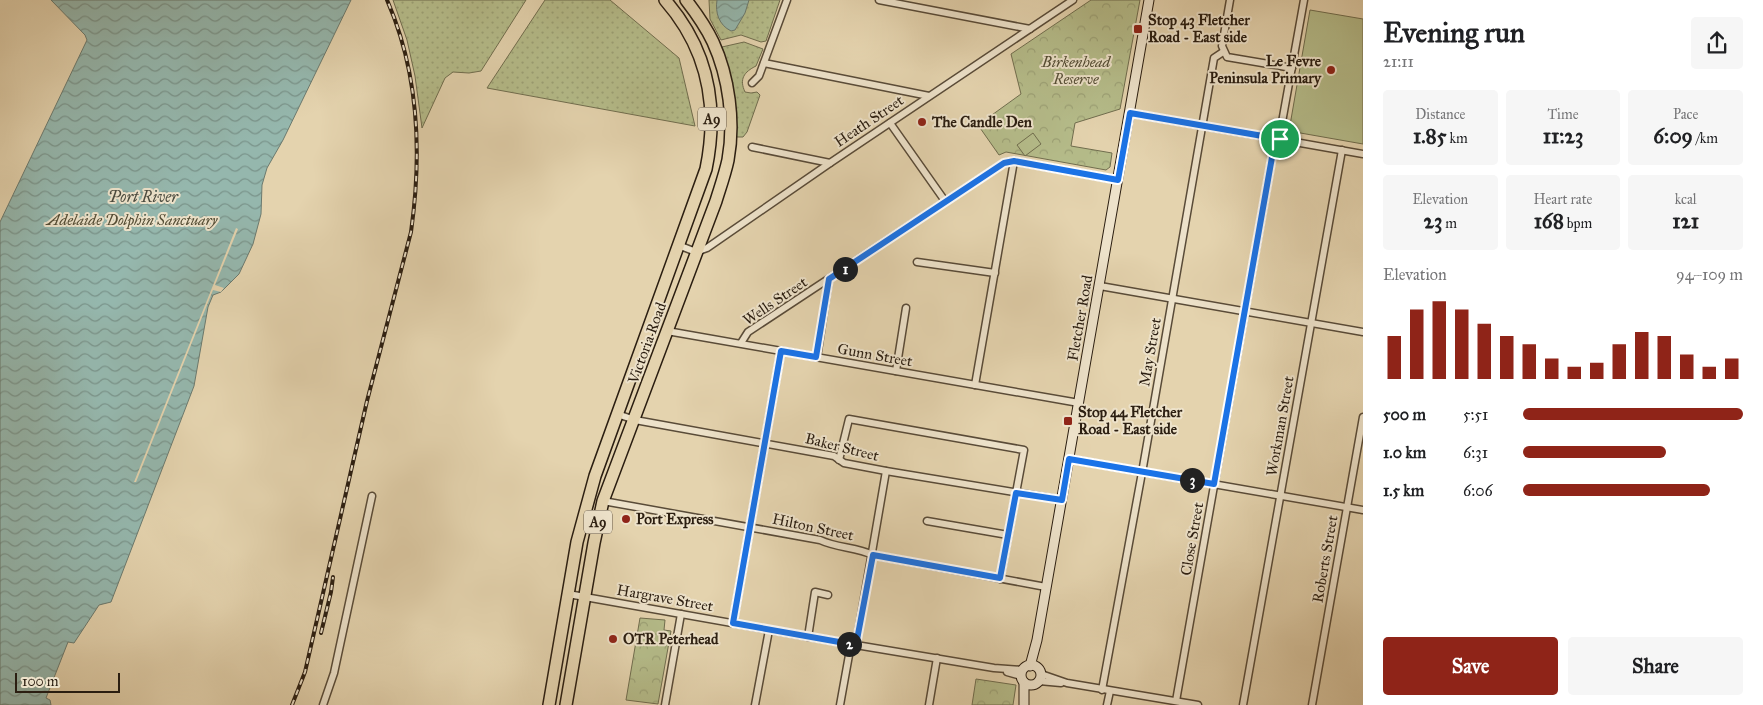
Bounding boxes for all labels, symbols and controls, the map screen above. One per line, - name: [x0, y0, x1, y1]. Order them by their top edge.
- place label: Stop 43 Fletcher Road - East side: [1148, 11, 1250, 46]
- text: Evening run: [1383, 15, 1525, 50]
- button: share: [1691, 17, 1743, 69]
- marker: Stop 43 Fletcher Road - East side: [1132, 23, 1144, 35]
- place label: Le Fevre Peninsula Primary: [1209, 52, 1322, 88]
- text: 21:11: [1383, 52, 1414, 71]
- park label: Birkenhead Reserve: [1041, 53, 1111, 88]
- marker: Le Fevre Peninsula Primary: [1325, 64, 1337, 76]
- street label: Heath Street: [831, 91, 908, 151]
- text: Distance: [1415, 106, 1465, 123]
- text: Time: [1547, 106, 1578, 123]
- text: Pace: [1673, 106, 1698, 123]
- road number: A9: [698, 108, 726, 130]
- place label: The Candle Den: [931, 113, 1033, 131]
- marker: The Candle Den: [916, 116, 928, 128]
- pin: [1259, 118, 1301, 160]
- text: 1.85: [1413, 123, 1446, 149]
- text: 11:23: [1543, 123, 1583, 149]
- text: 6:09: [1653, 123, 1693, 149]
- icon: arrive: [1266, 125, 1294, 153]
- text: km: [1446, 130, 1468, 147]
- text: /km: [1693, 130, 1718, 147]
- water label: Port River: [108, 187, 179, 206]
- text: Elevation: [1413, 191, 1468, 208]
- text: Heart rate: [1534, 191, 1592, 208]
- text: kcal: [1675, 191, 1697, 208]
- text: 23: [1424, 208, 1442, 234]
- text: 168: [1534, 208, 1564, 234]
- text: 121: [1672, 208, 1699, 234]
- park label: Adelaide Dolphin Sanctuary: [45, 211, 219, 230]
- text: m: [1442, 215, 1457, 232]
- text: bpm: [1564, 215, 1592, 232]
- pin: 1: [832, 256, 858, 282]
- text: 1: [843, 261, 848, 278]
- text: Elevation: [1383, 265, 1447, 284]
- text: 94–109 m: [1676, 265, 1743, 284]
- street label: Wells Street: [739, 272, 811, 329]
- street label: Fletcher Road: [1064, 273, 1097, 362]
- street label: Victoria Road: [624, 300, 670, 387]
- street label: May Street: [1135, 316, 1165, 388]
- street label: Gunn Street: [836, 340, 915, 371]
- street label: Workman Street: [1262, 374, 1298, 477]
- place label: Stop 44 Fletcher Road - East side: [1078, 403, 1183, 438]
- text: 500 m: [1383, 405, 1426, 424]
- text: 5:51: [1463, 405, 1488, 424]
- marker: Stop 44 Fletcher Road - East side: [1062, 415, 1074, 427]
- street label: Baker Street: [803, 429, 881, 465]
- text: 1.0 km: [1383, 443, 1426, 462]
- text: 6:31: [1463, 443, 1488, 462]
- pin: 3: [1180, 468, 1204, 492]
- text: 3: [1190, 472, 1195, 489]
- text: 1.5 km: [1383, 481, 1424, 500]
- text: 6:06: [1463, 481, 1493, 500]
- street label: Close Street: [1177, 500, 1207, 577]
- place label: Port Express: [636, 510, 714, 529]
- street label: Hilton Street: [771, 510, 856, 545]
- road number: A9: [584, 511, 612, 534]
- marker: Port Express: [620, 513, 632, 525]
- street label: Roberts Street: [1308, 513, 1342, 604]
- street label: Hargrave Street: [615, 581, 715, 615]
- place label: OTR Peterhead: [623, 630, 719, 648]
- pin: 2: [836, 632, 862, 656]
- marker: OTR Peterhead: [607, 633, 619, 645]
- text: 2: [846, 636, 853, 653]
- button: Save: [1383, 637, 1558, 695]
- button: Share: [1568, 637, 1743, 695]
- scale bar: [15, 670, 120, 693]
- text: 100 m: [22, 673, 59, 690]

